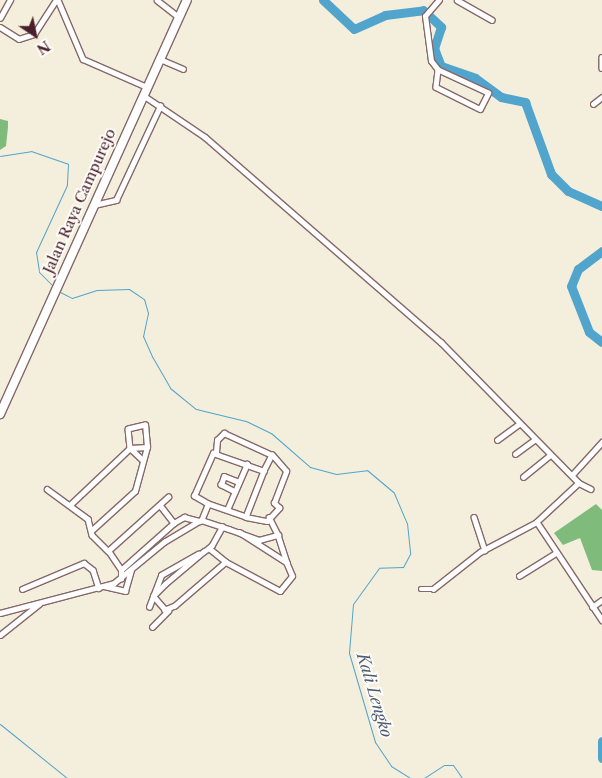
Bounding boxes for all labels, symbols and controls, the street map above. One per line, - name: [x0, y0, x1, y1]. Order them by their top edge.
- north arrow: [10, 10, 60, 60]
- text: N: [33, 37, 53, 58]
- street label: Jalan Raya Campurejo: [39, 126, 119, 276]
- water label: Kali Lengko: [353, 651, 397, 739]

